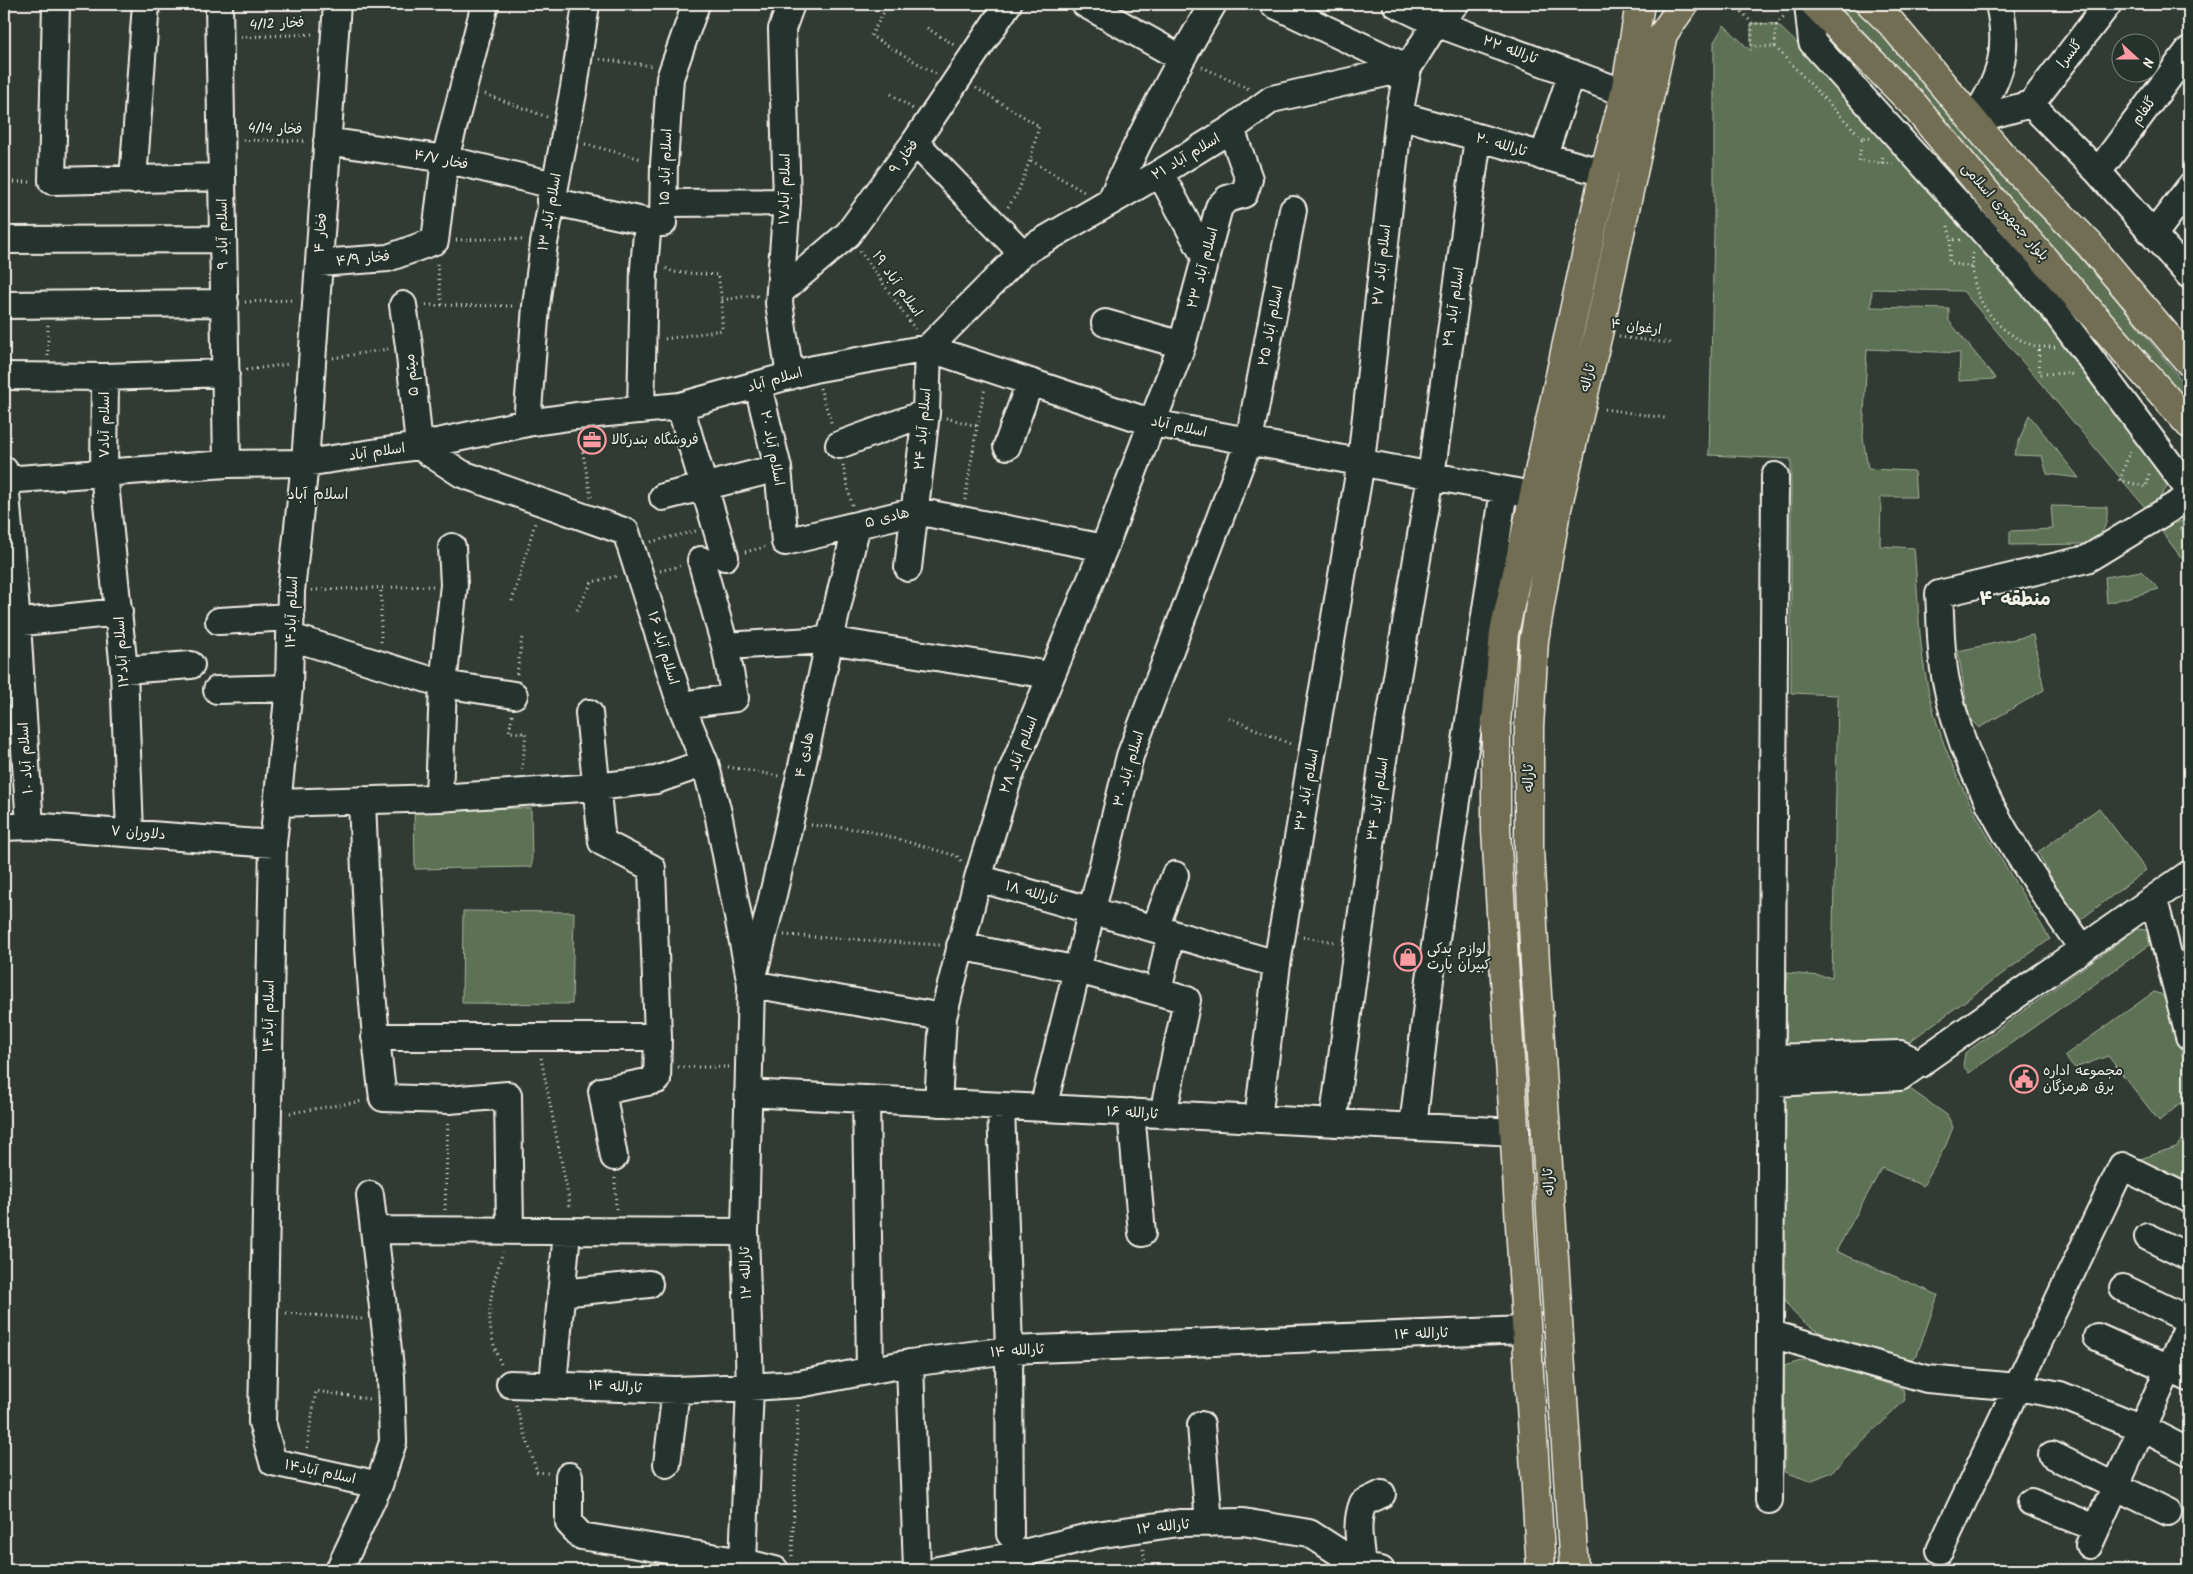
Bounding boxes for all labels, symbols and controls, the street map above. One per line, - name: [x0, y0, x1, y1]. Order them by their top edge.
- street label: فخار 4/12: [249, 12, 305, 36]
- street label: ثارالله ۲۲: [1479, 30, 1541, 70]
- north arrow: [2110, 32, 2160, 82]
- street label: گلسرا: [2052, 35, 2088, 73]
- text: N: [2135, 54, 2159, 71]
- street label: گلفام: [2126, 92, 2162, 130]
- street label: فخار 4/14: [248, 118, 302, 140]
- street label: ثارالله ۲۰: [1473, 127, 1530, 163]
- street label: اسلام آباد ۱۵: [654, 128, 678, 206]
- street label: اسلام آباد ۲۱: [1147, 128, 1225, 186]
- street label: فخار ۹: [884, 135, 924, 179]
- street label: فخار ۴/۷: [412, 144, 470, 176]
- street label: اسلام آباد۱۷: [773, 153, 797, 225]
- street label: بلوار جمهوری اسلامی: [1956, 158, 2054, 266]
- street label: اسلام آباد ۱۳: [532, 171, 568, 253]
- street label: اسلام آباد ۹: [211, 198, 235, 270]
- street label: فخار ۴: [309, 212, 333, 254]
- street label: اسلام آباد ۲۷: [1367, 223, 1397, 307]
- street label: اسلام آباد ۲۳: [1182, 225, 1224, 311]
- street label: فخار ۴/۹: [335, 245, 391, 273]
- street label: اسلام آباد ۱۹: [866, 246, 928, 322]
- street label: اسلام آباد ۲۹: [1437, 266, 1471, 348]
- street label: اسلام آباد ۲۵: [1252, 284, 1290, 368]
- street label: ارغوان ۴: [1609, 313, 1663, 341]
- street label: میثم ۵: [399, 353, 425, 397]
- street label: ثاراله: [1574, 361, 1602, 394]
- street label: اسلام آباد: [745, 362, 805, 398]
- street label: اسلام آباد ۲۴: [908, 387, 938, 471]
- street label: اسلام آباد۷: [94, 392, 116, 458]
- street label: اسلام آباد ۲۰: [754, 408, 790, 488]
- street label: اسلام آباد: [1149, 410, 1209, 444]
- office icon: فروشگاه بندرکالا: [577, 425, 607, 455]
- place label: فروشگاه بندرکالا: [611, 429, 699, 451]
- street label: اسلام آباد: [347, 437, 407, 467]
- district label: اسلام آباد: [288, 483, 348, 507]
- street label: هادی ۵: [862, 502, 912, 534]
- street label: اسلام آباد۱۴: [280, 575, 304, 649]
- district label: منطقه ۴: [1979, 585, 2051, 615]
- street label: اسلام آباد ۱۶: [641, 608, 685, 688]
- street label: اسلام آباد۱۲: [109, 616, 135, 688]
- street label: اسلام آباد ۲۸: [994, 713, 1044, 797]
- street label: اسلام آباد ۱۰: [13, 721, 39, 795]
- street label: اسلام آباد ۳۰: [1108, 728, 1150, 810]
- street label: هادی ۴: [789, 730, 821, 780]
- street label: اسلام آباد ۳۲: [1289, 747, 1325, 833]
- street label: اسلام آباد ۳۴: [1361, 756, 1395, 842]
- street label: ثاراله: [1518, 763, 1540, 792]
- street label: دلاوران ۷: [110, 820, 166, 846]
- street label: ثارالله ۱۸: [1002, 875, 1060, 911]
- place label: لوازم یدکی کبیران پارت: [1427, 938, 1491, 976]
- shop icon: لوازم یدکی کبیران پارت: [1393, 942, 1423, 972]
- street label: اسلام آباد۱۴: [257, 980, 281, 1052]
- place label: مجموعه اداره برق هرمزگان: [2043, 1060, 2123, 1098]
- public building icon: مجموعه اداره برق هرمزگان: [2009, 1064, 2039, 1094]
- street label: ثارالله ۱۶: [1106, 1101, 1159, 1125]
- street label: ثاراله: [1537, 1166, 1561, 1197]
- street label: ثارالله ۱۲: [734, 1245, 758, 1300]
- street label: ثارالله ۱۴: [1394, 1322, 1449, 1346]
- street label: ثارالله ۱۴: [989, 1338, 1045, 1364]
- street label: ثارالله ۱۴: [588, 1375, 643, 1399]
- street label: اسلام آباد۱۴: [282, 1454, 358, 1490]
- street label: ثارالله ۱۲: [1136, 1513, 1191, 1541]

